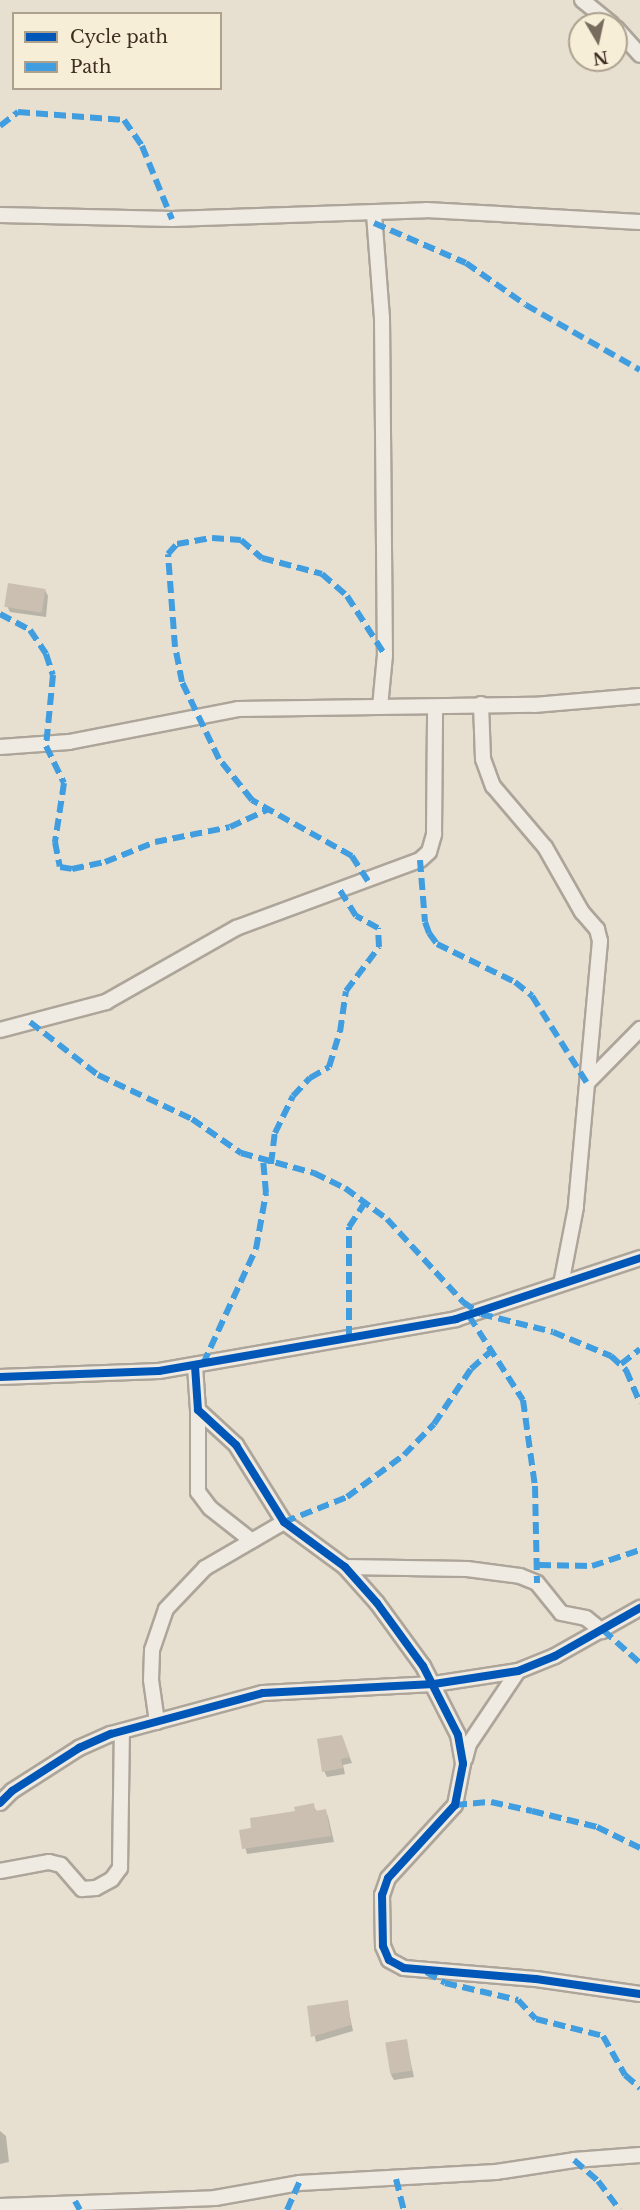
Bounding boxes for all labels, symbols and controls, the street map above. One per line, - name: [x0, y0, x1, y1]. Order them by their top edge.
- legend: [12, 12, 222, 90]
- north arrow: [568, 12, 628, 72]
- text: Cycle path: [70, 26, 168, 48]
- text: N: [592, 47, 610, 69]
- text: Path: [70, 56, 111, 78]

